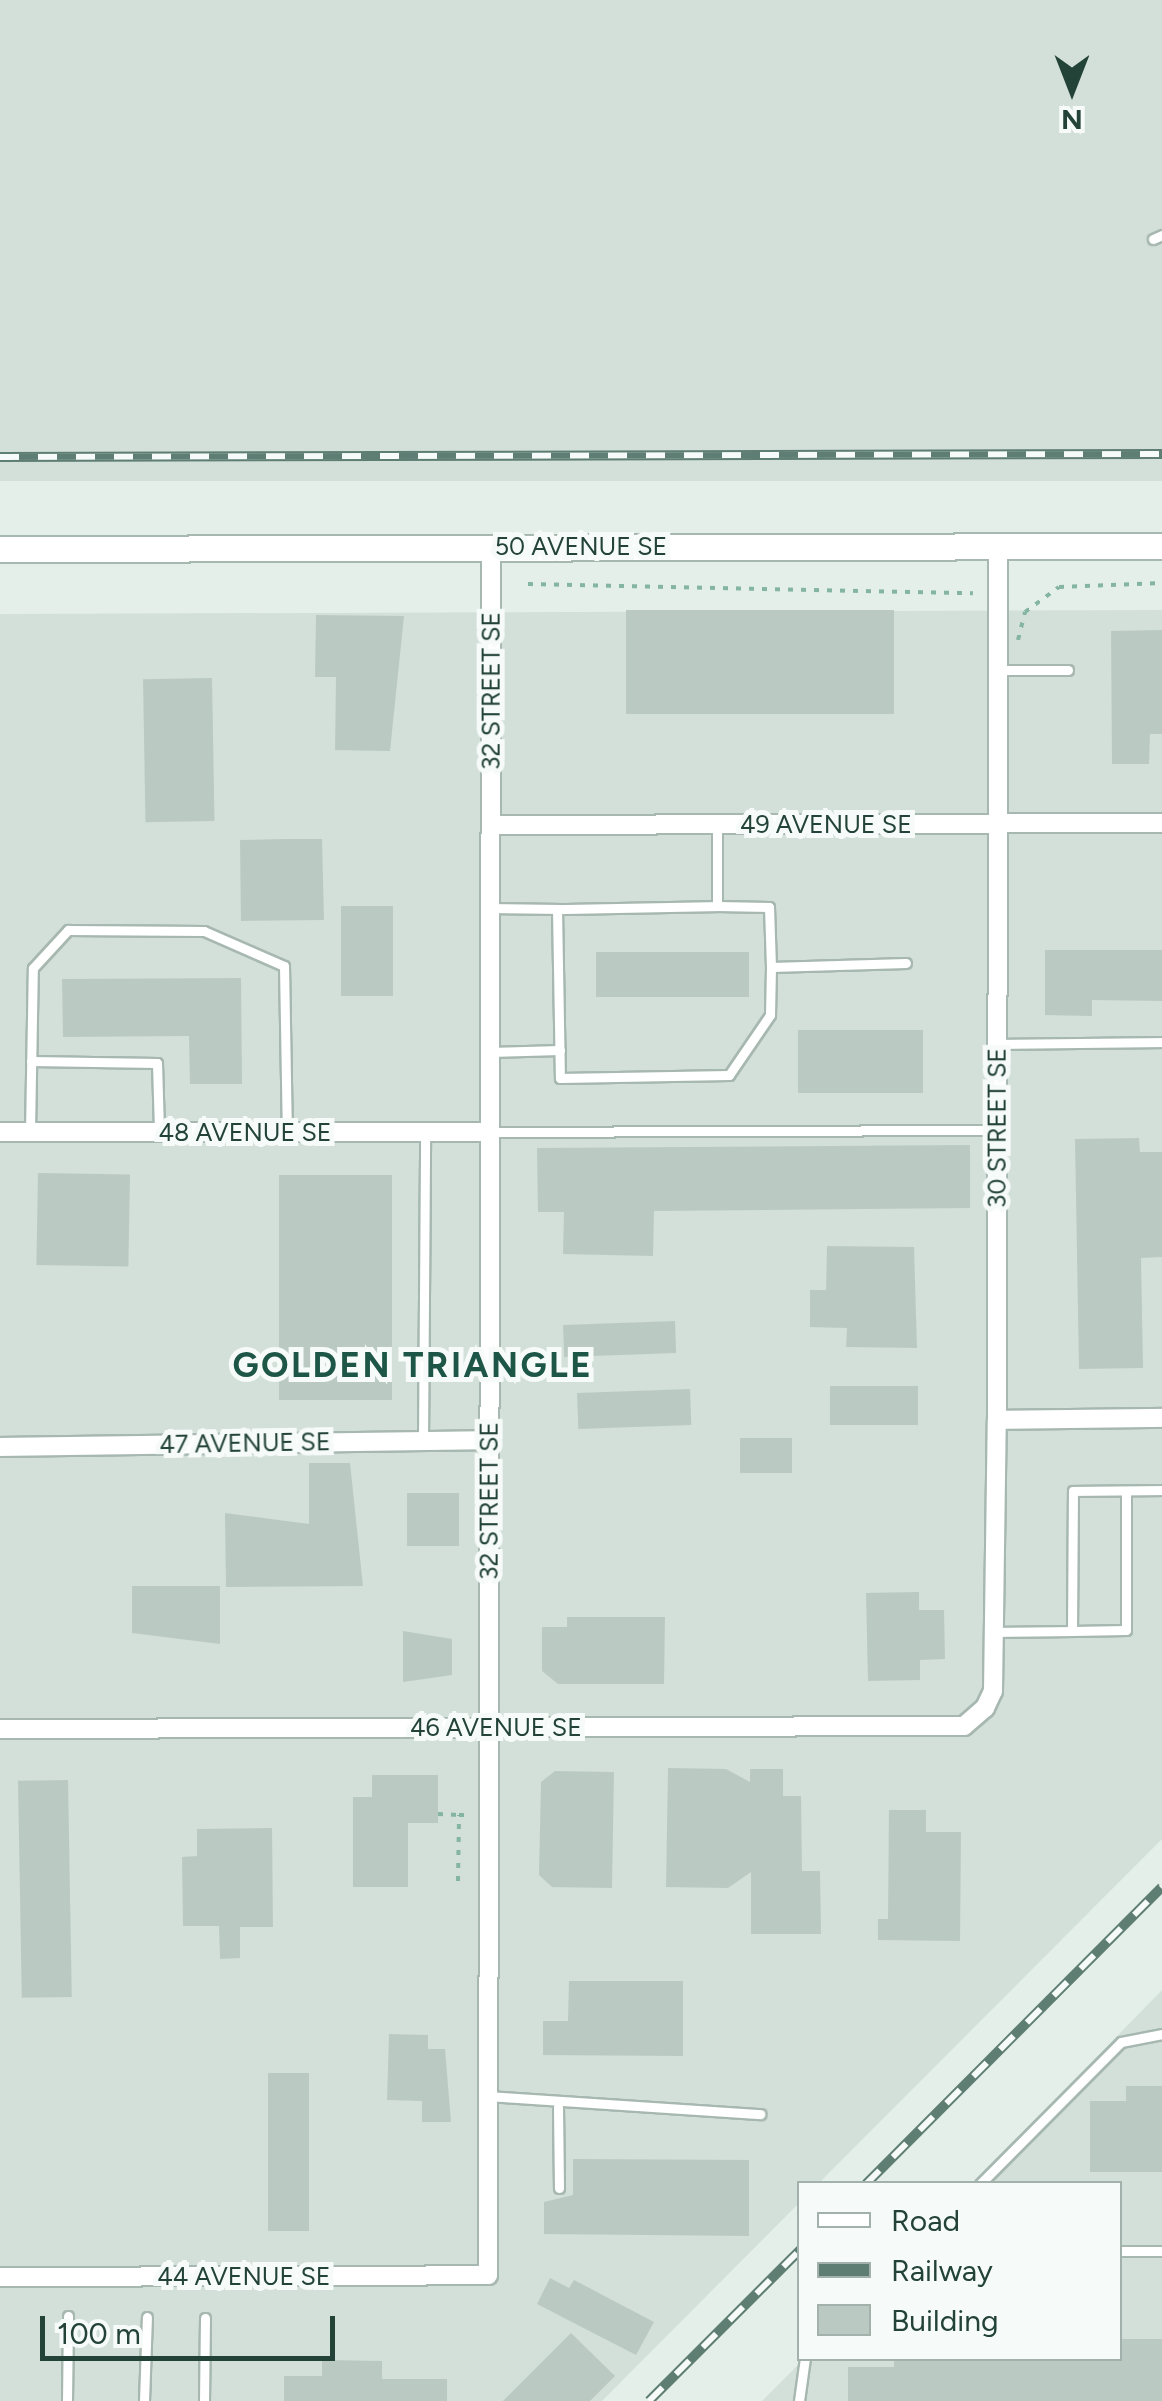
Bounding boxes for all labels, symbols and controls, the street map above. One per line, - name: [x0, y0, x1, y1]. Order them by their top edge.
- north arrow: [1022, 40, 1122, 140]
- text: N: [1061, 103, 1083, 137]
- street label: 50 AVENUE SE: [495, 531, 667, 561]
- street label: 32 STREET SE: [476, 612, 506, 770]
- street label: 49 AVENUE SE: [740, 809, 912, 839]
- street label: 30 STREET SE: [982, 1048, 1012, 1208]
- street label: 48 AVENUE SE: [158, 1117, 332, 1147]
- district label: GOLDEN TRIANGLE: [233, 1344, 593, 1386]
- street label: 32 STREET SE: [474, 1422, 504, 1580]
- street label: 47 AVENUE SE: [159, 1427, 331, 1459]
- street label: 46 AVENUE SE: [410, 1712, 582, 1742]
- legend: [797, 2181, 1122, 2361]
- text: Road: [891, 2202, 960, 2239]
- text: Railway: [891, 2252, 993, 2289]
- street label: 44 AVENUE SE: [157, 2261, 331, 2291]
- scale bar: [45, 2296, 340, 2358]
- text: Building: [891, 2302, 999, 2339]
- text: 100 m: [57, 2315, 141, 2352]

